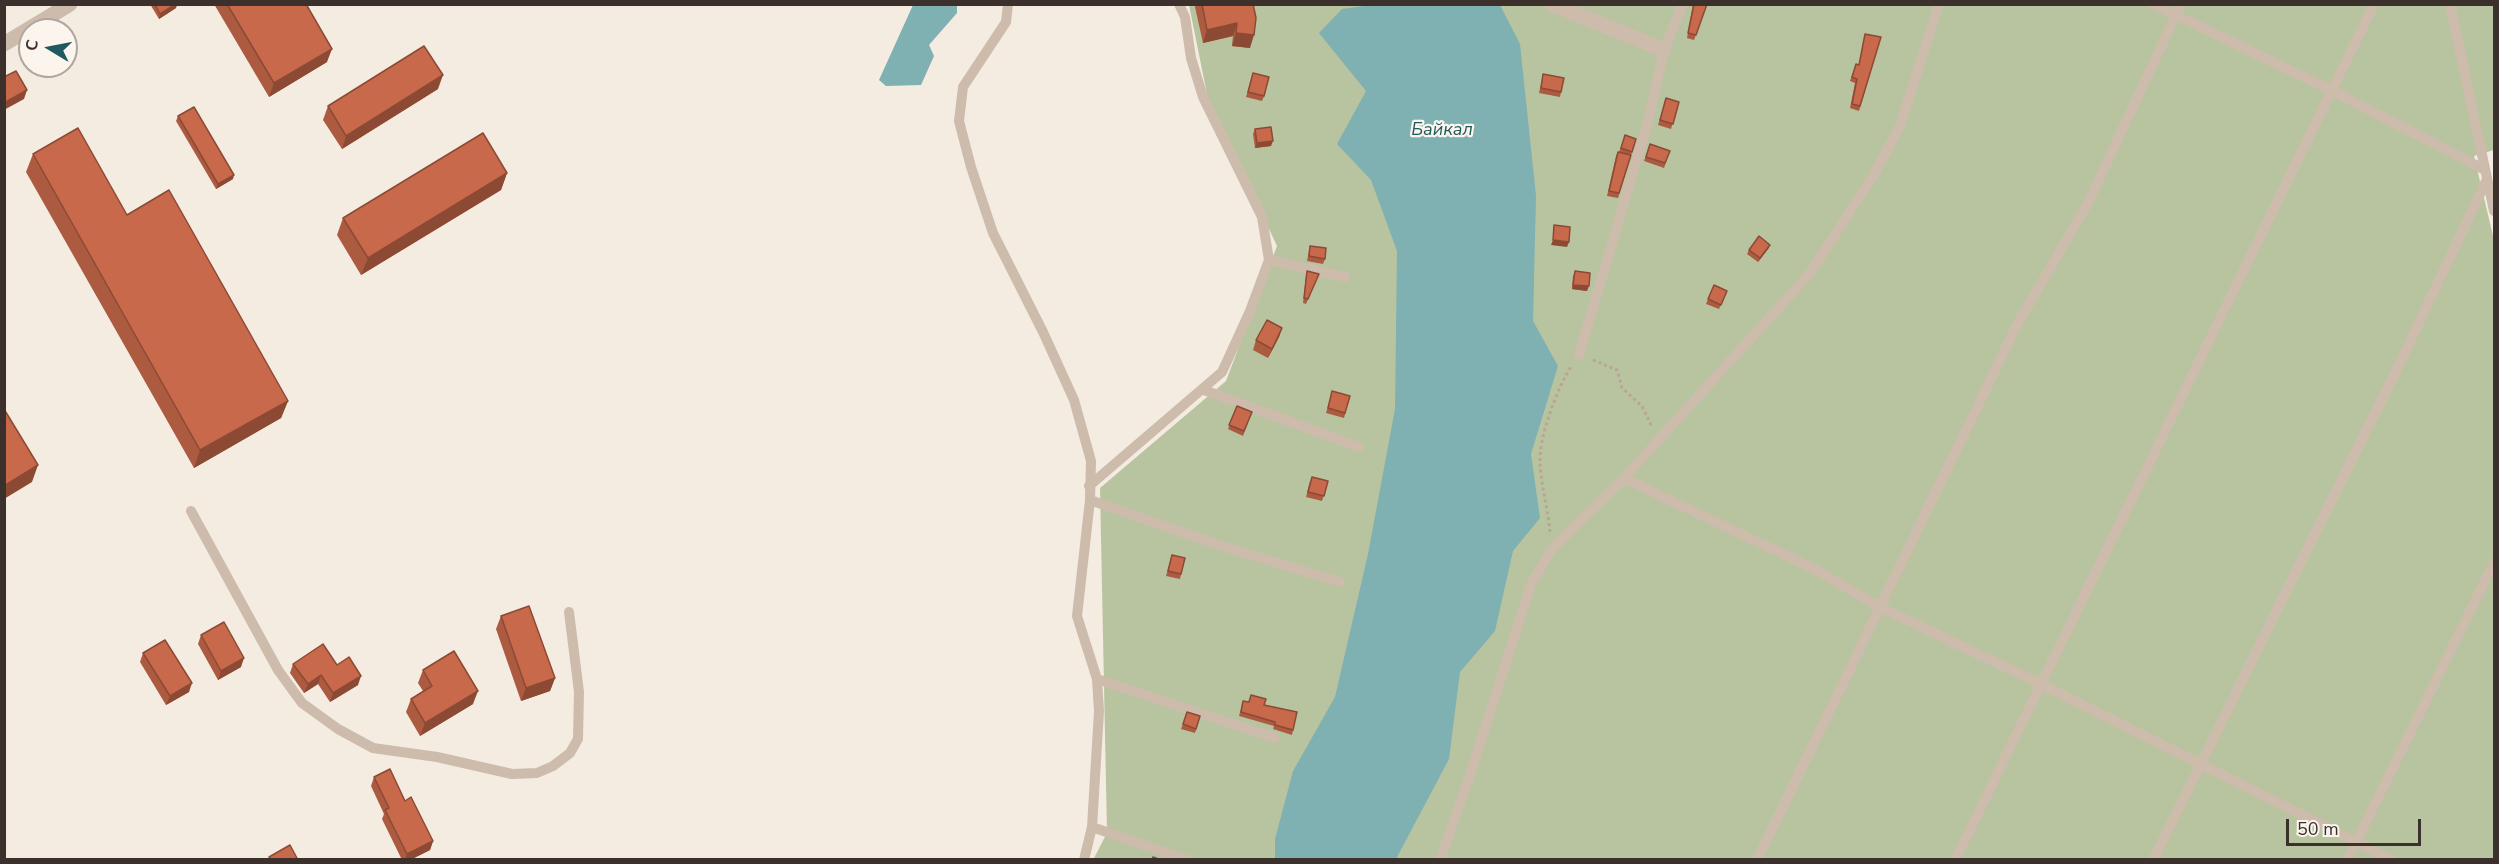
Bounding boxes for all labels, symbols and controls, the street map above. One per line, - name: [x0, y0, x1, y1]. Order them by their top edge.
- north arrow: [18, 18, 78, 78]
- text: С: [20, 38, 44, 52]
- water label: Байкал: [1411, 120, 1473, 142]
- scale bar: [2289, 807, 2424, 845]
- text: 50 m: [2297, 817, 2339, 841]

